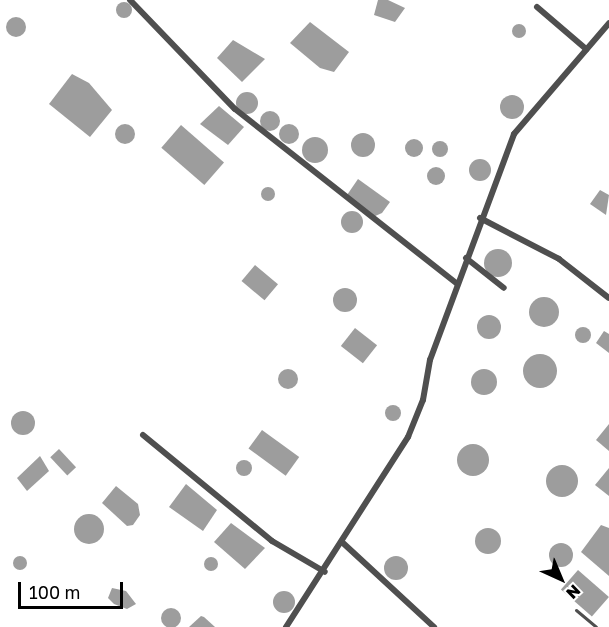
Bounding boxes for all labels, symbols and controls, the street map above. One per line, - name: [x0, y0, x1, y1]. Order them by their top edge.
- north arrow: [531, 549, 591, 609]
- scale bar: [21, 570, 126, 608]
- text: 100 m: [29, 581, 80, 603]
- text: N: [562, 581, 585, 603]

